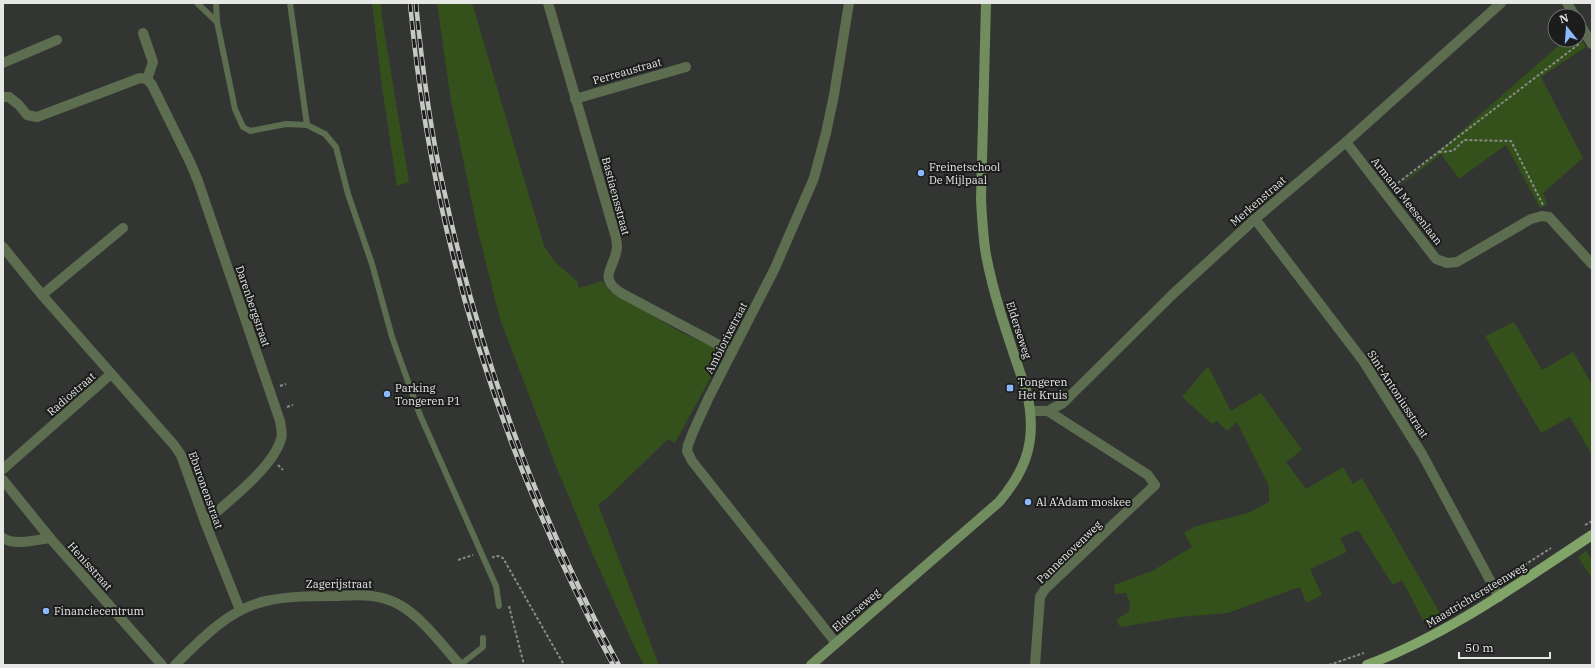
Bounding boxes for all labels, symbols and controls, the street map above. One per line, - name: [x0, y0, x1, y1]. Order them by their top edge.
- north arrow: [1547, 8, 1587, 48]
- text: N: [1558, 10, 1571, 26]
- street label: Perreaustraat: [591, 54, 663, 88]
- street label: Armand Meesenlaan: [1368, 154, 1446, 248]
- street label: Bastiaensstraat: [599, 156, 633, 237]
- place label: Freinetschool De Mijlpaal: [929, 160, 1000, 187]
- marker: Freinetschool De Mijlpaal: [916, 168, 926, 178]
- street label: Merkenstraat: [1227, 173, 1289, 229]
- street label: Darenbergstraat: [233, 264, 273, 348]
- street label: Ambiorixstraat: [702, 300, 750, 376]
- street label: Elderseweg: [1003, 300, 1035, 360]
- street label: Sint-Antoniusstraat: [1364, 348, 1432, 441]
- street label: Radiostraat: [44, 369, 98, 419]
- place label: Tongeren Het Kruis: [1018, 375, 1068, 402]
- place label: Parking Tongeren P1: [395, 381, 461, 408]
- marker: Tongeren Het Kruis: [1005, 383, 1015, 393]
- marker: Parking Tongeren P1: [382, 389, 392, 399]
- street label: Eburonenstraat: [186, 449, 227, 531]
- place label: Al A’Adam moskee: [1036, 495, 1131, 509]
- marker: Al A’Adam moskee: [1023, 497, 1033, 507]
- street label: Pannenovenweg: [1034, 518, 1104, 586]
- street label: Henisstraat: [65, 539, 115, 593]
- street label: Maastrichtersteenweg: [1423, 559, 1529, 630]
- street label: Zagerijstraat: [306, 577, 372, 591]
- street label: Elderseweg: [829, 585, 883, 635]
- place label: Financiecentrum: [54, 604, 144, 618]
- marker: Financiecentrum: [41, 606, 51, 616]
- scale bar: [1459, 634, 1550, 660]
- text: 50 m: [1465, 640, 1494, 655]

